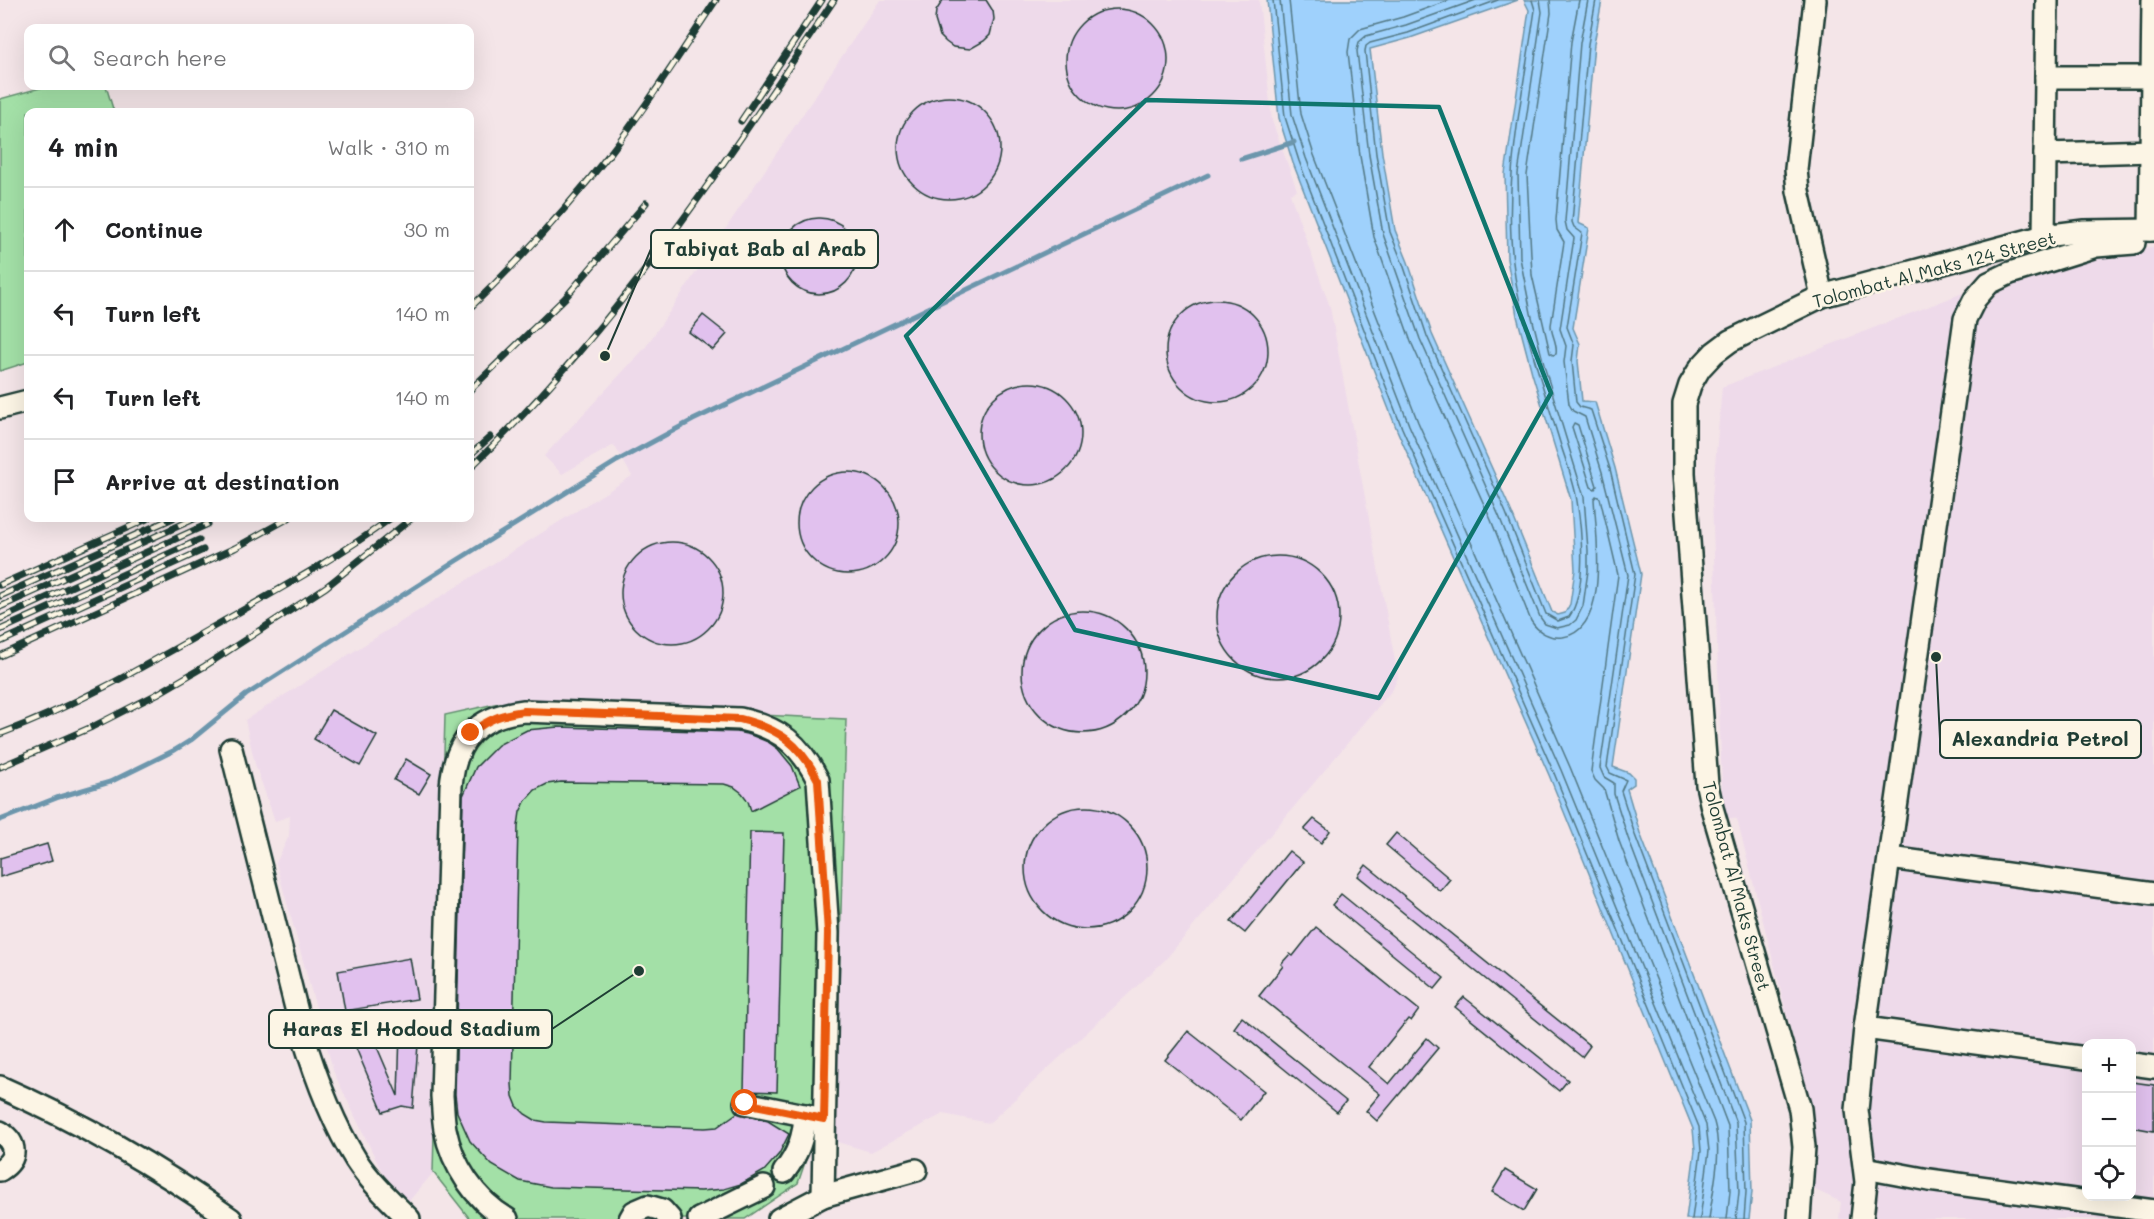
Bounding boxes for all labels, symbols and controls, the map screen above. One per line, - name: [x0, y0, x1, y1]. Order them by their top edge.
- search box: [24, 24, 474, 90]
- icon: search: [45, 41, 78, 74]
- text: Search here: [93, 43, 227, 72]
- text: 4 min: [48, 130, 118, 164]
- text: Walk · 310 m: [327, 134, 450, 160]
- icon: ahead: [48, 213, 81, 246]
- text: Continue: [105, 215, 203, 244]
- text: 30 m: [404, 216, 450, 242]
- street label: Tolombat Al Maks 124 Street: [1810, 225, 2058, 313]
- callout: Tabiyat Bab al Arab: [651, 230, 878, 268]
- text: Tabiyat Bab al Arab: [664, 235, 866, 261]
- icon: left: [48, 297, 81, 330]
- text: Turn left: [105, 299, 201, 328]
- text: 140 m: [395, 300, 450, 326]
- icon: left: [48, 381, 81, 414]
- text: Turn left: [105, 383, 201, 412]
- text: 140 m: [395, 384, 450, 410]
- icon: arrive: [48, 465, 81, 498]
- text: Arrive at destination: [105, 467, 340, 496]
- route end: [457, 719, 483, 745]
- callout: Alexandria Petrol: [1940, 720, 2141, 758]
- text: Alexandria Petrol: [1951, 725, 2129, 751]
- street label: Tolombat Al Maks Street: [1697, 778, 1777, 994]
- callout: Haras El Hodoud Stadium: [269, 1010, 552, 1048]
- text: Haras El Hodoud Stadium: [282, 1015, 540, 1041]
- map controls: [2082, 1039, 2136, 1201]
- button: +: [2082, 1039, 2136, 1093]
- route start: [731, 1089, 757, 1115]
- button: −: [2082, 1093, 2136, 1147]
- button: locate: [2082, 1147, 2136, 1201]

